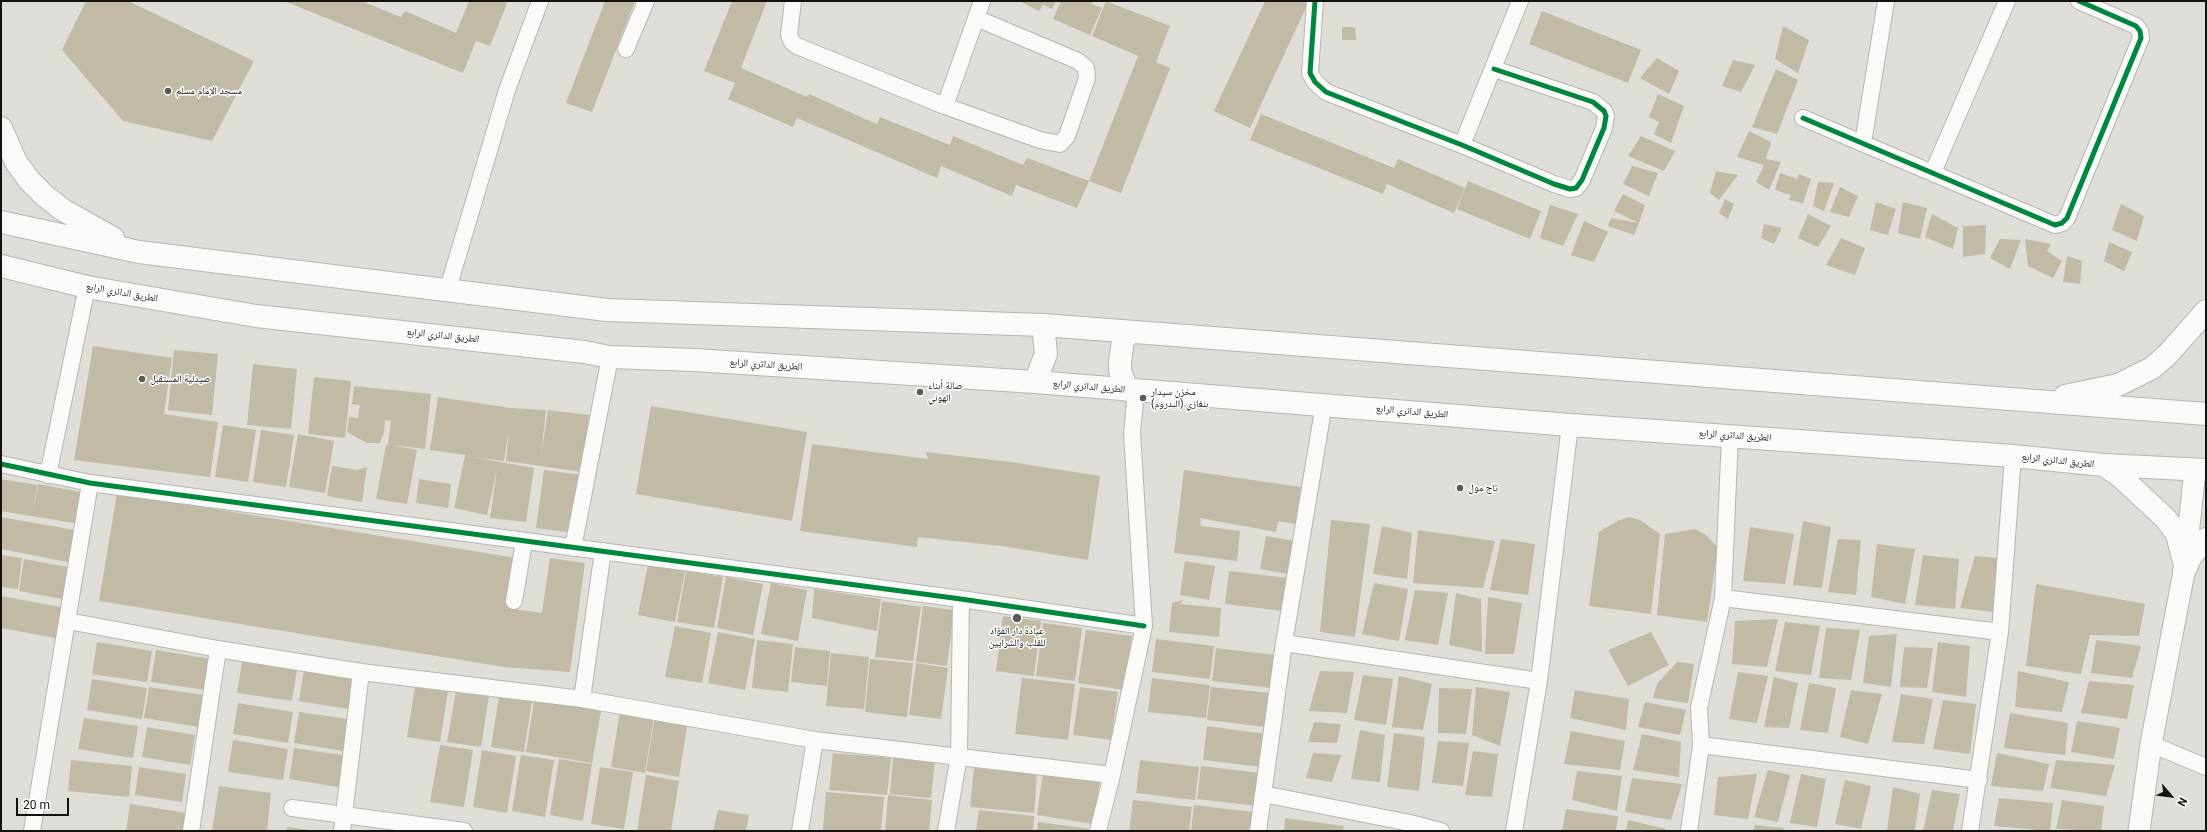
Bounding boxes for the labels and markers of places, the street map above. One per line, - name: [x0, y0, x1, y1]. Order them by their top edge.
- place label: مسجد الإمام مسلم: [176, 85, 242, 97]
- marker: مسجد الإمام مسلم: [163, 86, 173, 96]
- place label: صيدلية المستقبل: [150, 373, 210, 385]
- marker: صيدلية المستقبل: [137, 374, 147, 384]
- place label: صالة أبناء الهوني: [928, 380, 962, 404]
- place label: مخزن سيدار بنغازي (البدروم): [1151, 386, 1208, 410]
- marker: صالة أبناء الهوني: [915, 387, 925, 397]
- marker: مخزن سيدار بنغازي (البدروم): [1138, 393, 1148, 403]
- place label: تاج مول: [1468, 482, 1498, 494]
- marker: تاج مول: [1455, 483, 1465, 493]
- marker: عيادة دار الفؤاد للقلب والشرايين: [1011, 612, 1023, 624]
- place label: عيادة دار الفؤاد للقلب والشرايين: [989, 625, 1045, 648]

